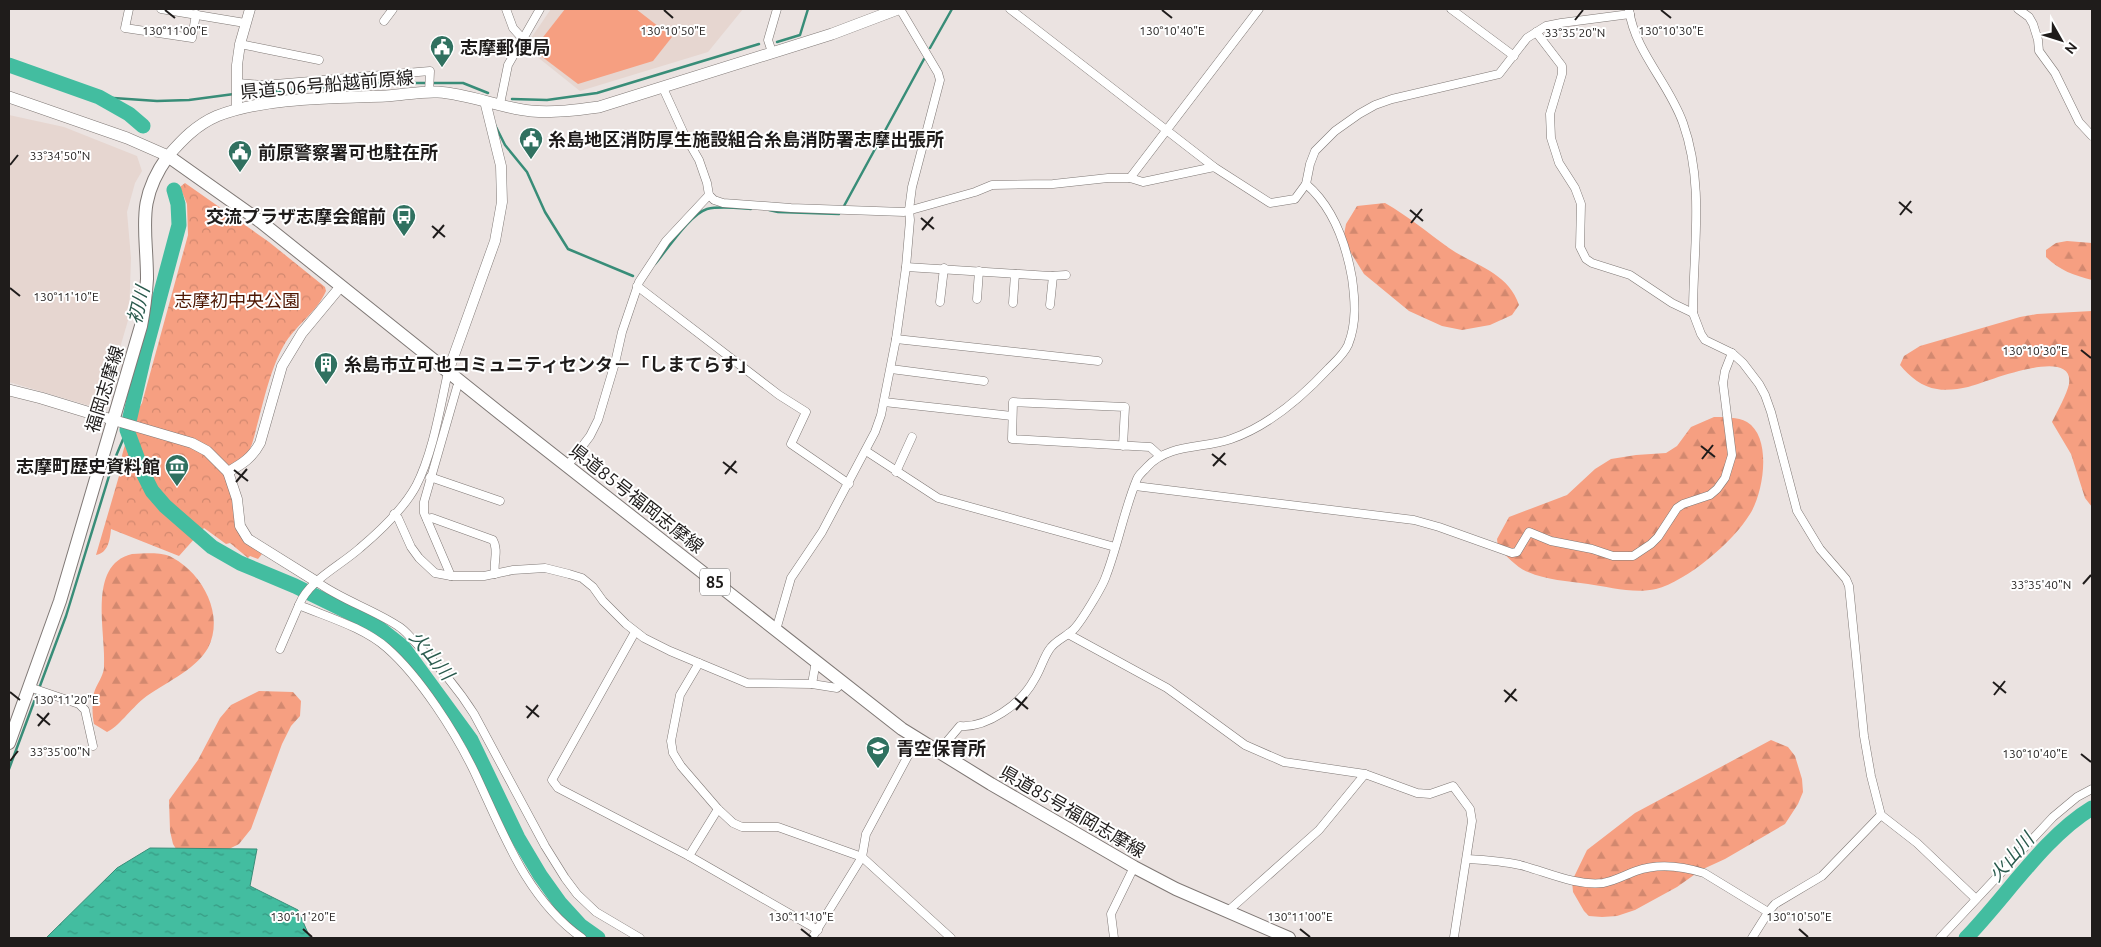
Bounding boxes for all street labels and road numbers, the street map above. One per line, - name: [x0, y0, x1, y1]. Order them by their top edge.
- street label: 県道506号船越前原線: [239, 66, 415, 102]
- street label: 福岡志摩線: [81, 343, 127, 435]
- street label: 県道85号福岡志摩線: [566, 440, 708, 556]
- road number: 85: [700, 568, 730, 596]
- street label: 県道85号福岡志摩線: [997, 761, 1149, 861]

